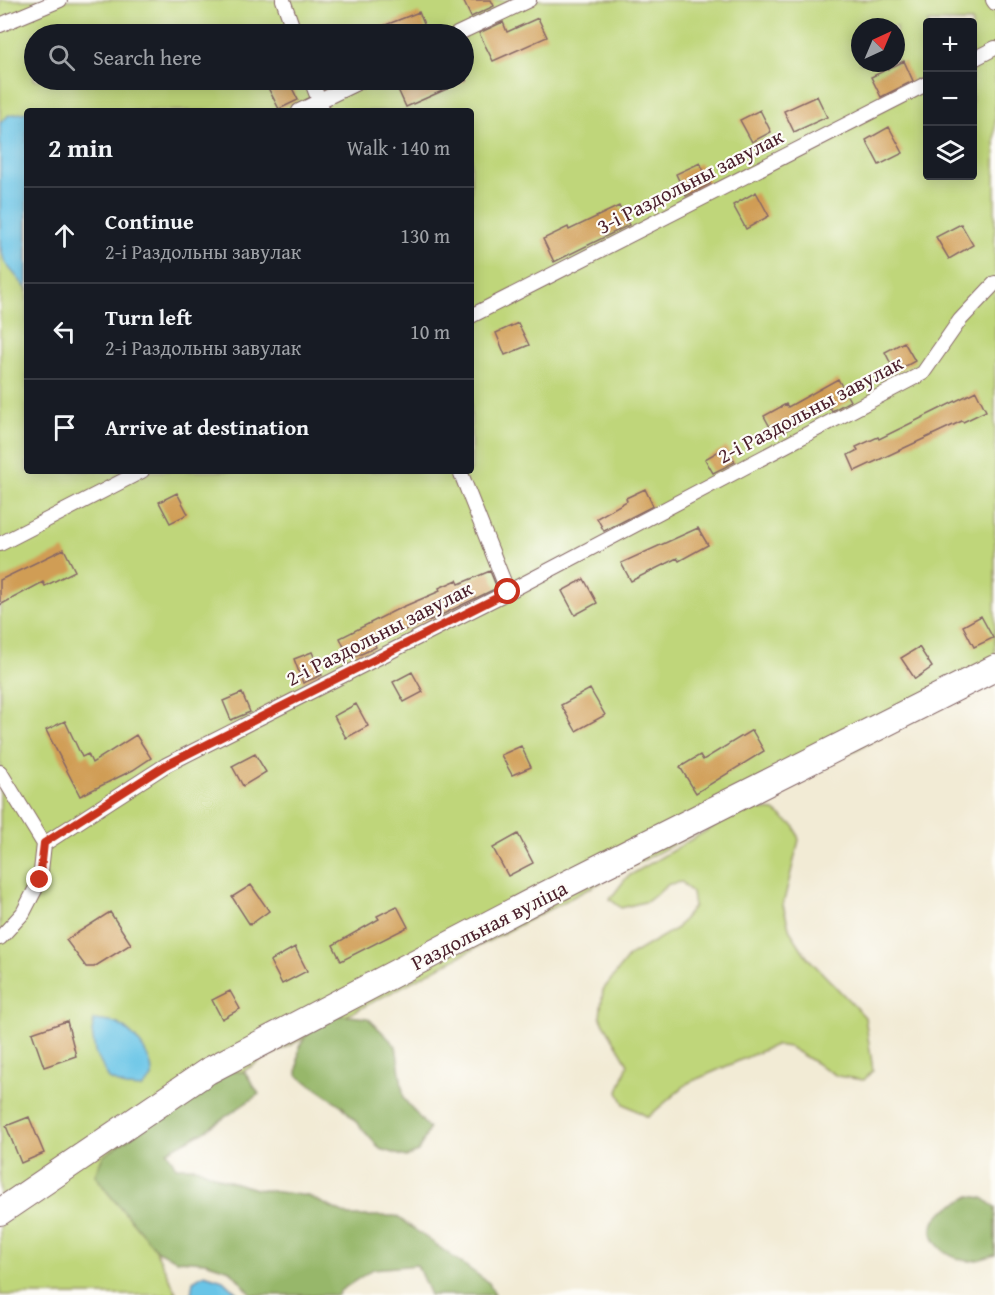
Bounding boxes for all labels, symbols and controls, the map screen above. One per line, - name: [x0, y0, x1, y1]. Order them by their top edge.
- north arrow: [851, 18, 905, 72]
- map controls: [923, 18, 977, 180]
- button: +: [923, 18, 977, 72]
- search box: [24, 24, 474, 90]
- icon: search: [45, 41, 78, 74]
- text: Search here: [93, 41, 202, 73]
- button: −: [923, 72, 977, 126]
- street label: 3-і Раздольны завулак: [591, 120, 789, 242]
- button: layers: [923, 126, 977, 180]
- text: 2 min: [48, 128, 113, 167]
- text: Walk · 140 m: [347, 133, 450, 162]
- text: Continue: [105, 205, 194, 237]
- icon: ahead: [48, 219, 81, 252]
- text: 130 m: [400, 221, 450, 250]
- text: 2-і Раздольны завулак: [105, 237, 301, 266]
- text: Turn left: [105, 301, 192, 333]
- icon: left: [48, 315, 81, 348]
- text: 10 m: [410, 317, 450, 346]
- text: 2-і Раздольны завулак: [105, 333, 301, 362]
- street label: 2-і Раздольны завулак: [712, 347, 908, 471]
- icon: arrive: [48, 411, 81, 444]
- text: Arrive at destination: [105, 411, 309, 443]
- street label: 2-і Раздольны завулак: [280, 572, 478, 694]
- route start: [494, 578, 520, 604]
- route end: [26, 866, 52, 892]
- street label: Раздольная вуліца: [405, 872, 573, 978]

